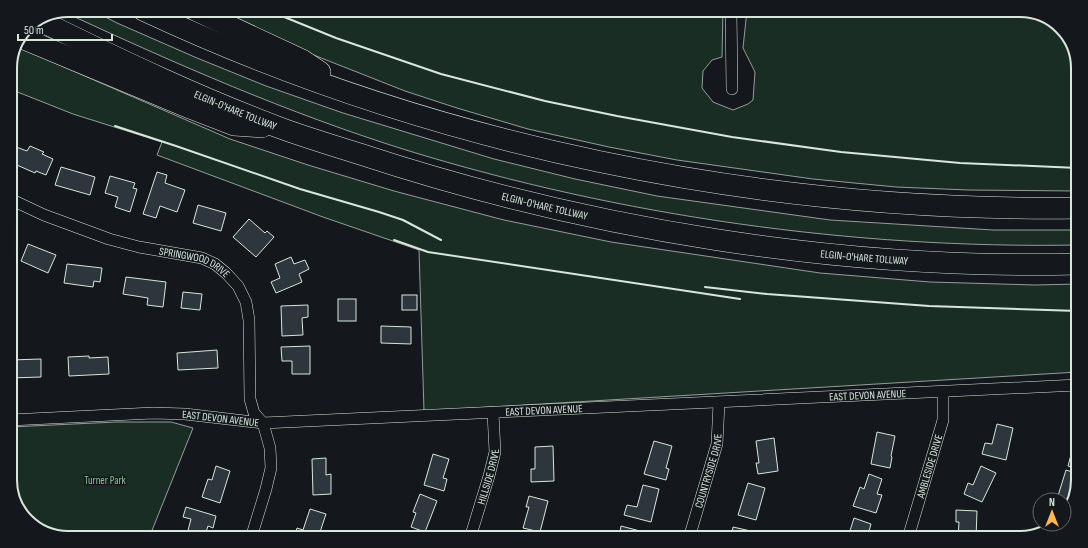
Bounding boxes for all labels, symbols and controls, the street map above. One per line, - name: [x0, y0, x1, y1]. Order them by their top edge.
- scale bar: [18, 16, 112, 42]
- text: 50 m: [24, 23, 44, 38]
- street label: ELGIN-O'HARE TOLLWAY: [192, 88, 279, 133]
- street label: ELGIN-O'HARE TOLLWAY: [500, 190, 589, 223]
- street label: SPRINGWOOD DRIVE: [158, 245, 233, 280]
- street label: ELGIN-O'HARE TOLLWAY: [820, 247, 909, 268]
- street label: EAST DEVON AVENUE: [829, 387, 907, 404]
- street label: EAST DEVON AVENUE: [505, 402, 583, 419]
- street label: EAST DEVON AVENUE: [182, 408, 260, 429]
- street label: COUNTRYSIDE DRIVE: [692, 433, 724, 510]
- street label: AMBLESIDE DRIVE: [914, 433, 945, 501]
- street label: HILLSIDE DRIVE: [475, 449, 502, 506]
- park label: Turner Park: [84, 474, 127, 487]
- north arrow: [1032, 492, 1072, 532]
- text: N: [1049, 496, 1055, 509]

